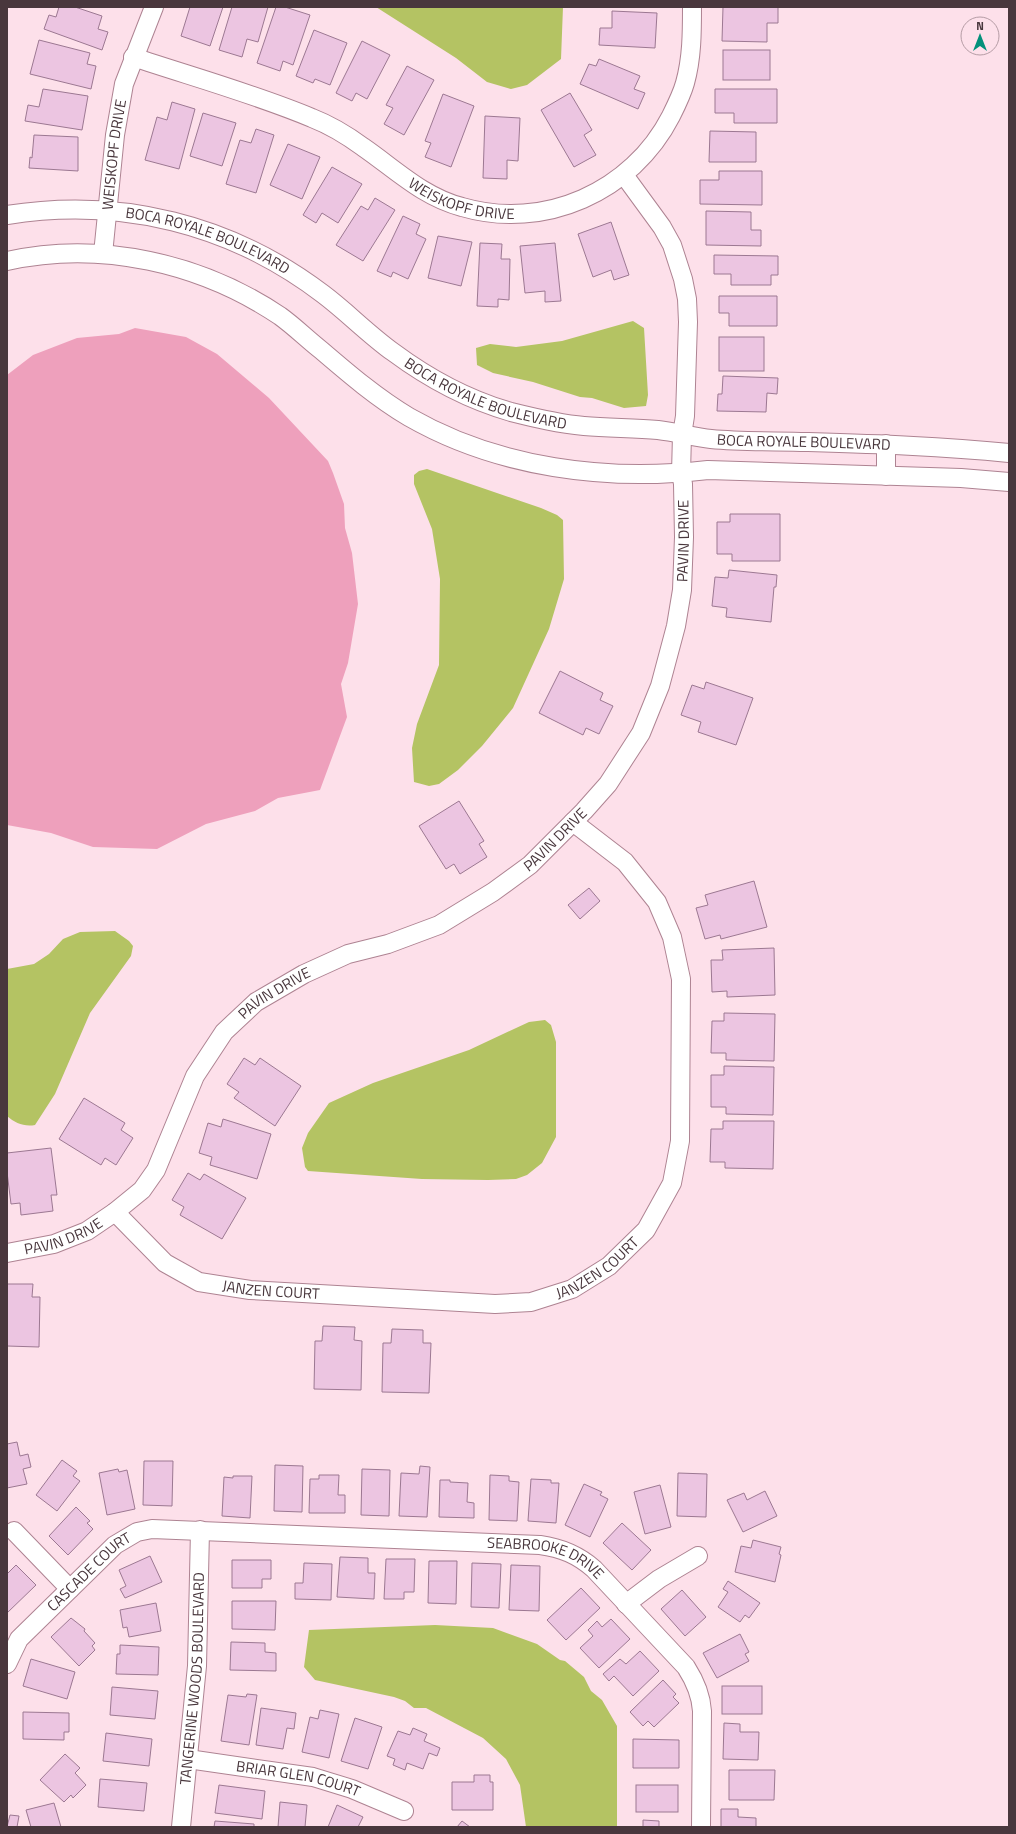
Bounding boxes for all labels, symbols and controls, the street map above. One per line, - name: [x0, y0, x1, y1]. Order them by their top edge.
- north arrow: [960, 16, 1000, 56]
- text: N: [976, 18, 984, 34]
- street label: WEISKOPF DRIVE: [96, 97, 132, 211]
- street label: WEISKOPF DRIVE: [404, 172, 515, 225]
- street label: BOCA ROYALE BOULEVARD: [124, 201, 295, 280]
- street label: BOCA ROYALE BOULEVARD: [400, 351, 569, 435]
- street label: BOCA ROYALE BOULEVARD: [716, 428, 891, 456]
- street label: PAVIN DRIVE: [670, 499, 695, 583]
- street label: PAVIN DRIVE: [518, 802, 592, 877]
- street label: PAVIN DRIVE: [232, 961, 314, 1024]
- street label: PAVIN DRIVE: [22, 1212, 107, 1260]
- street label: JANZEN COURT: [553, 1231, 644, 1304]
- street label: JANZEN COURT: [221, 1274, 321, 1305]
- street label: CASCADE COURT: [41, 1526, 135, 1617]
- street label: SEABROOKE DRIVE: [487, 1531, 610, 1584]
- street label: TANGERINE WOODS BOULEVARD: [173, 1572, 210, 1786]
- street label: BRIAR GLEN COURT: [235, 1754, 364, 1802]

